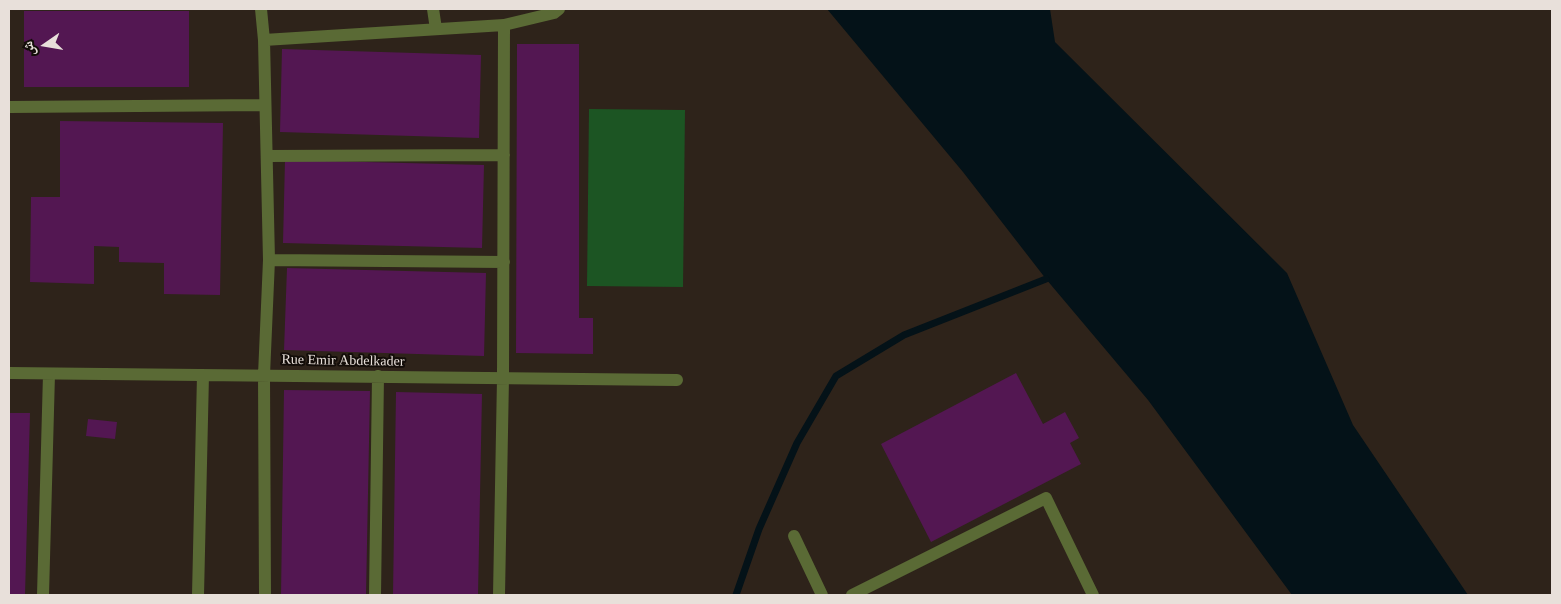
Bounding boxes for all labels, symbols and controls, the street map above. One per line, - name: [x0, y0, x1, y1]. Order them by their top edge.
- north arrow: [20, 20, 70, 70]
- text: ش: [17, 38, 44, 58]
- street label: Rue Emir Abdelkader: [272, 351, 414, 371]

